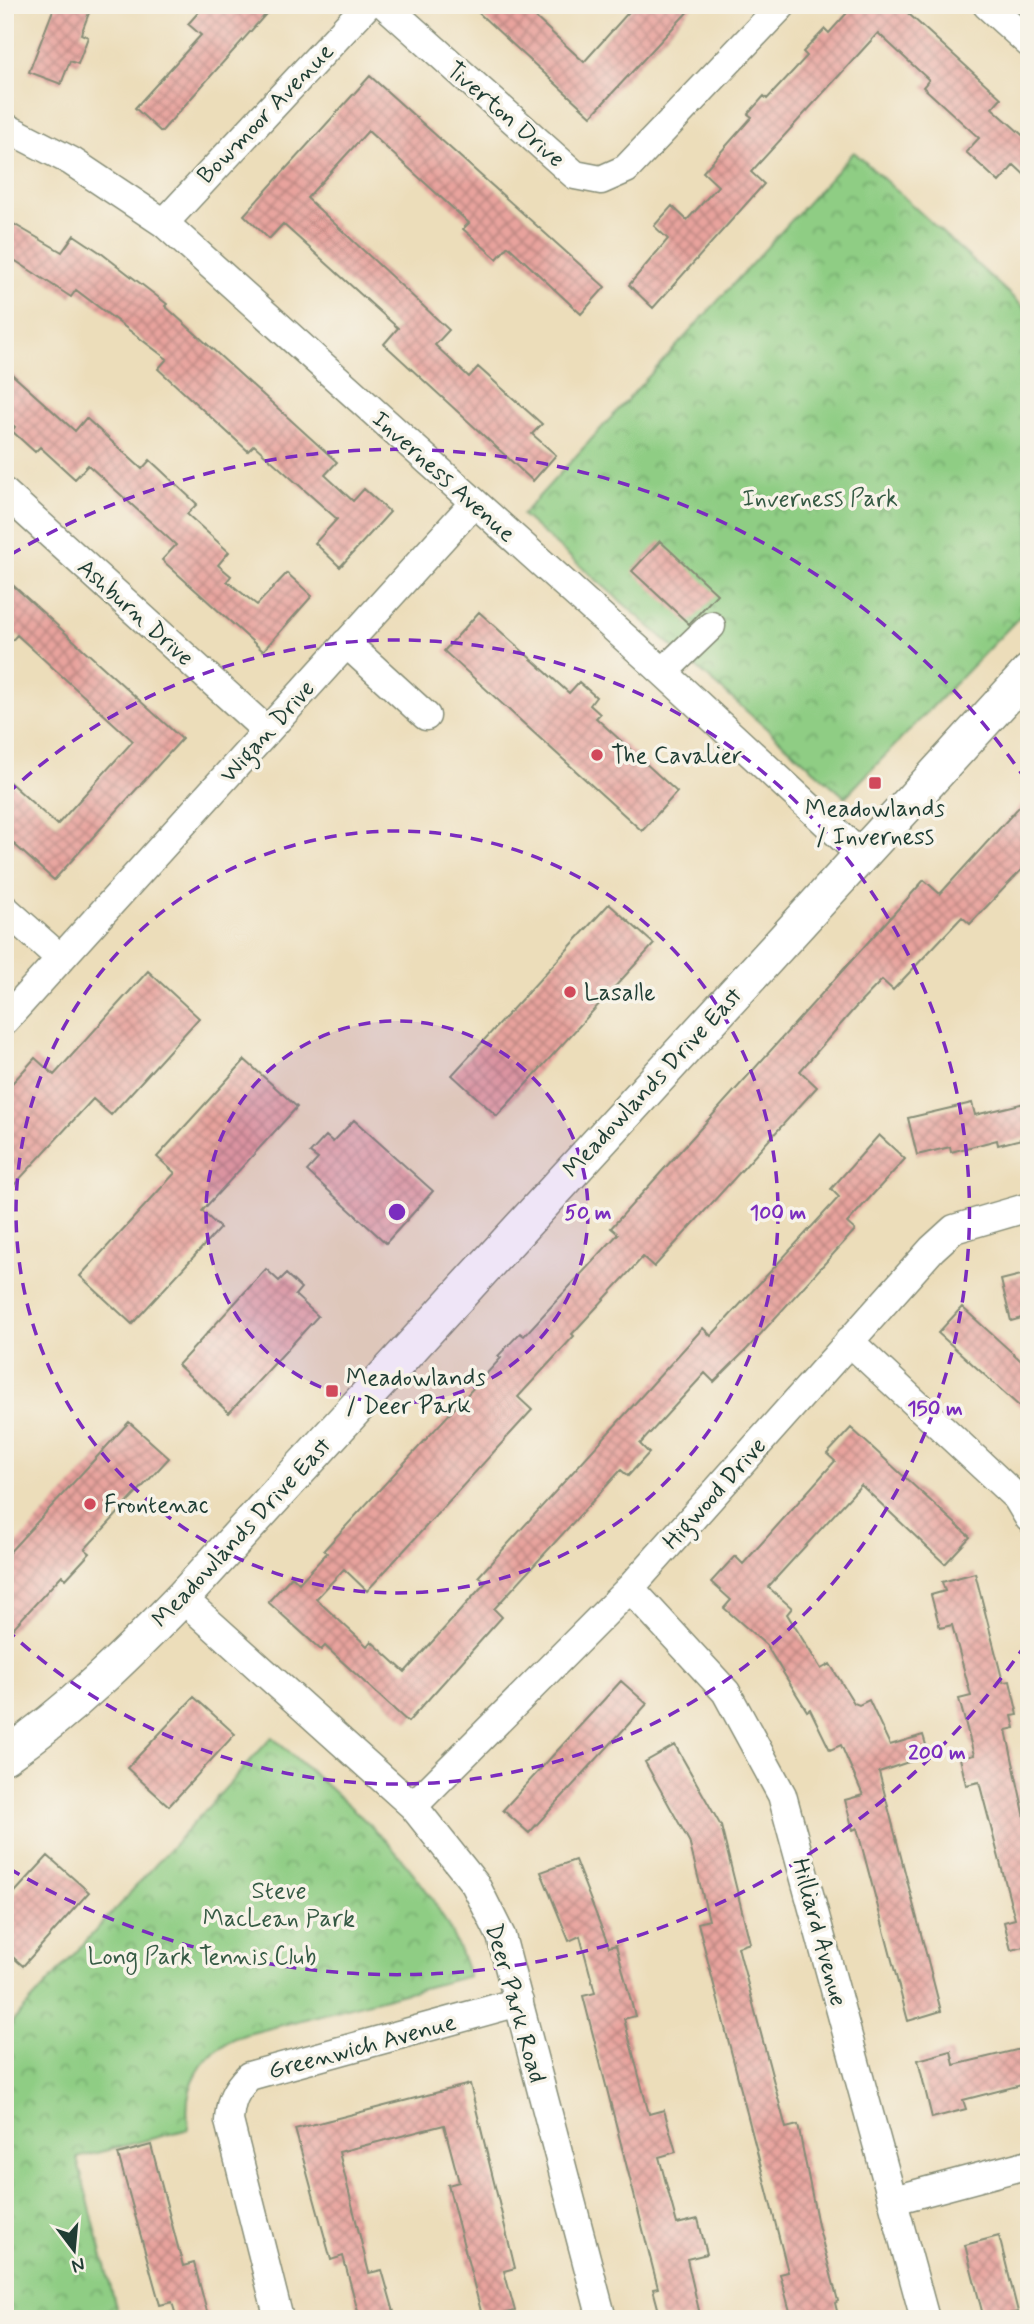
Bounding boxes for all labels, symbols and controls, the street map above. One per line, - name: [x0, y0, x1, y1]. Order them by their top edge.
- street label: Bowmoor Avenue: [191, 37, 341, 191]
- street label: Tiverton Drive: [439, 55, 571, 175]
- street label: Inverness Avenue: [365, 404, 522, 550]
- park label: Inverness Park: [742, 484, 898, 515]
- street label: Ashburn Drive: [70, 553, 200, 674]
- street label: Wigan Drive: [214, 674, 325, 792]
- place label: The Cavalier: [611, 741, 742, 772]
- marker: The Cavalier: [589, 747, 605, 763]
- marker: Meadowlands / Inverness: [867, 775, 883, 791]
- place label: Meadowlands / Inverness: [805, 794, 945, 853]
- place label: Lasalle: [584, 978, 656, 1009]
- street label: Meadowlands Drive East: [557, 981, 750, 1185]
- marker: Lasalle: [562, 984, 578, 1000]
- text: 50 m: [565, 1199, 612, 1227]
- text: 100 m: [750, 1199, 806, 1227]
- centre of rings: [385, 1200, 409, 1224]
- place label: Meadowlands / Deer Park: [346, 1363, 486, 1422]
- marker: Meadowlands / Deer Park: [324, 1383, 340, 1399]
- text: 150 m: [907, 1395, 963, 1423]
- street label: Meadowlands Drive East: [146, 1431, 339, 1635]
- street label: Higwood Drive: [656, 1431, 776, 1559]
- place label: Frontenac: [104, 1490, 209, 1521]
- marker: Frontenac: [82, 1496, 98, 1512]
- text: 200 m: [908, 1739, 966, 1767]
- street label: Hilliard Avenue: [784, 1855, 853, 2010]
- park label: Steve MacLean Park: [203, 1876, 355, 1935]
- street label: Deer Park Road: [477, 1920, 552, 2087]
- park label: Long Park Tennis Club: [88, 1942, 316, 1975]
- street label: Greenwich Avenue: [265, 2007, 460, 2087]
- north arrow: [38, 2216, 108, 2286]
- text: N: [69, 2251, 88, 2279]

